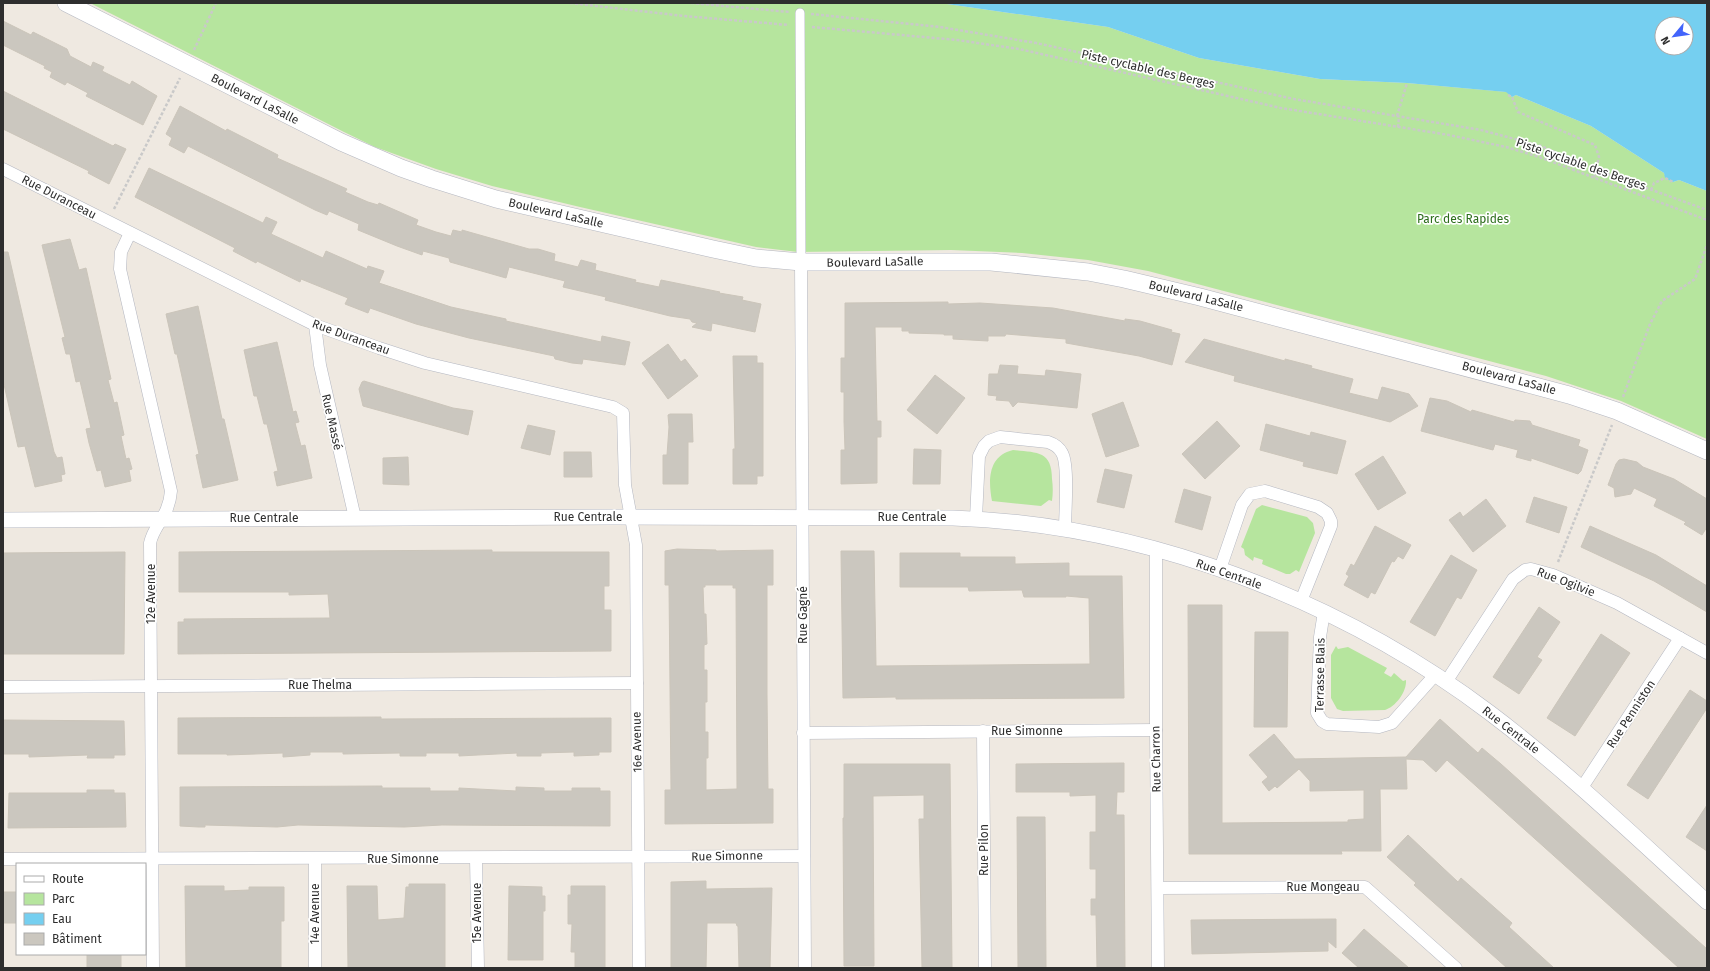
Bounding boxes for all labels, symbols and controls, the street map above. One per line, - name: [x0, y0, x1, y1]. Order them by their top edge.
- north arrow: [1654, 16, 1694, 56]
- text: N: [1658, 34, 1673, 47]
- street label: Piste cyclable des Berges: [1080, 47, 1216, 91]
- street label: Boulevard LaSalle: [209, 71, 301, 127]
- street label: Piste cyclable des Berges: [1514, 135, 1648, 193]
- street label: Rue Duranceau: [19, 172, 99, 222]
- street label: Boulevard LaSalle: [507, 195, 605, 231]
- park label: Parc des Rapides: [1417, 212, 1509, 226]
- street label: Boulevard LaSalle: [826, 254, 924, 270]
- street label: Boulevard LaSalle: [1147, 277, 1245, 315]
- street label: Rue Duranceau: [310, 316, 392, 358]
- street label: Boulevard LaSalle: [1460, 359, 1558, 397]
- street label: Rue Massé: [319, 392, 345, 452]
- street label: Rue Centrale: [554, 510, 622, 524]
- street label: Rue Centrale: [878, 510, 946, 524]
- street label: Rue Centrale: [230, 511, 298, 525]
- street label: Rue Centrale: [1194, 556, 1264, 592]
- street label: 12e Avenue: [144, 564, 158, 624]
- street label: Rue Ogilvie: [1535, 565, 1597, 599]
- street label: Rue Gagné: [796, 586, 810, 644]
- street label: Terrasse Blais: [1312, 637, 1328, 712]
- street label: Rue Penniston: [1604, 677, 1658, 751]
- street label: Rue Thelma: [288, 678, 352, 692]
- street label: Rue Centrale: [1480, 703, 1542, 757]
- street label: 16e Avenue: [629, 711, 645, 773]
- street label: Rue Simonne: [991, 724, 1063, 738]
- street label: Rue Charron: [1148, 725, 1164, 793]
- street label: Rue Pilon: [977, 824, 991, 876]
- street label: Rue Simonne: [691, 848, 763, 864]
- street label: Rue Simonne: [367, 852, 439, 866]
- legend: [16, 863, 146, 955]
- text: Route: [52, 872, 84, 886]
- street label: Rue Mongeau: [1286, 880, 1360, 894]
- street label: 14e Avenue: [308, 883, 322, 945]
- street label: 15e Avenue: [470, 883, 484, 943]
- text: Parc: [52, 892, 75, 906]
- text: Eau: [52, 912, 72, 926]
- text: Bâtiment: [52, 932, 102, 946]

